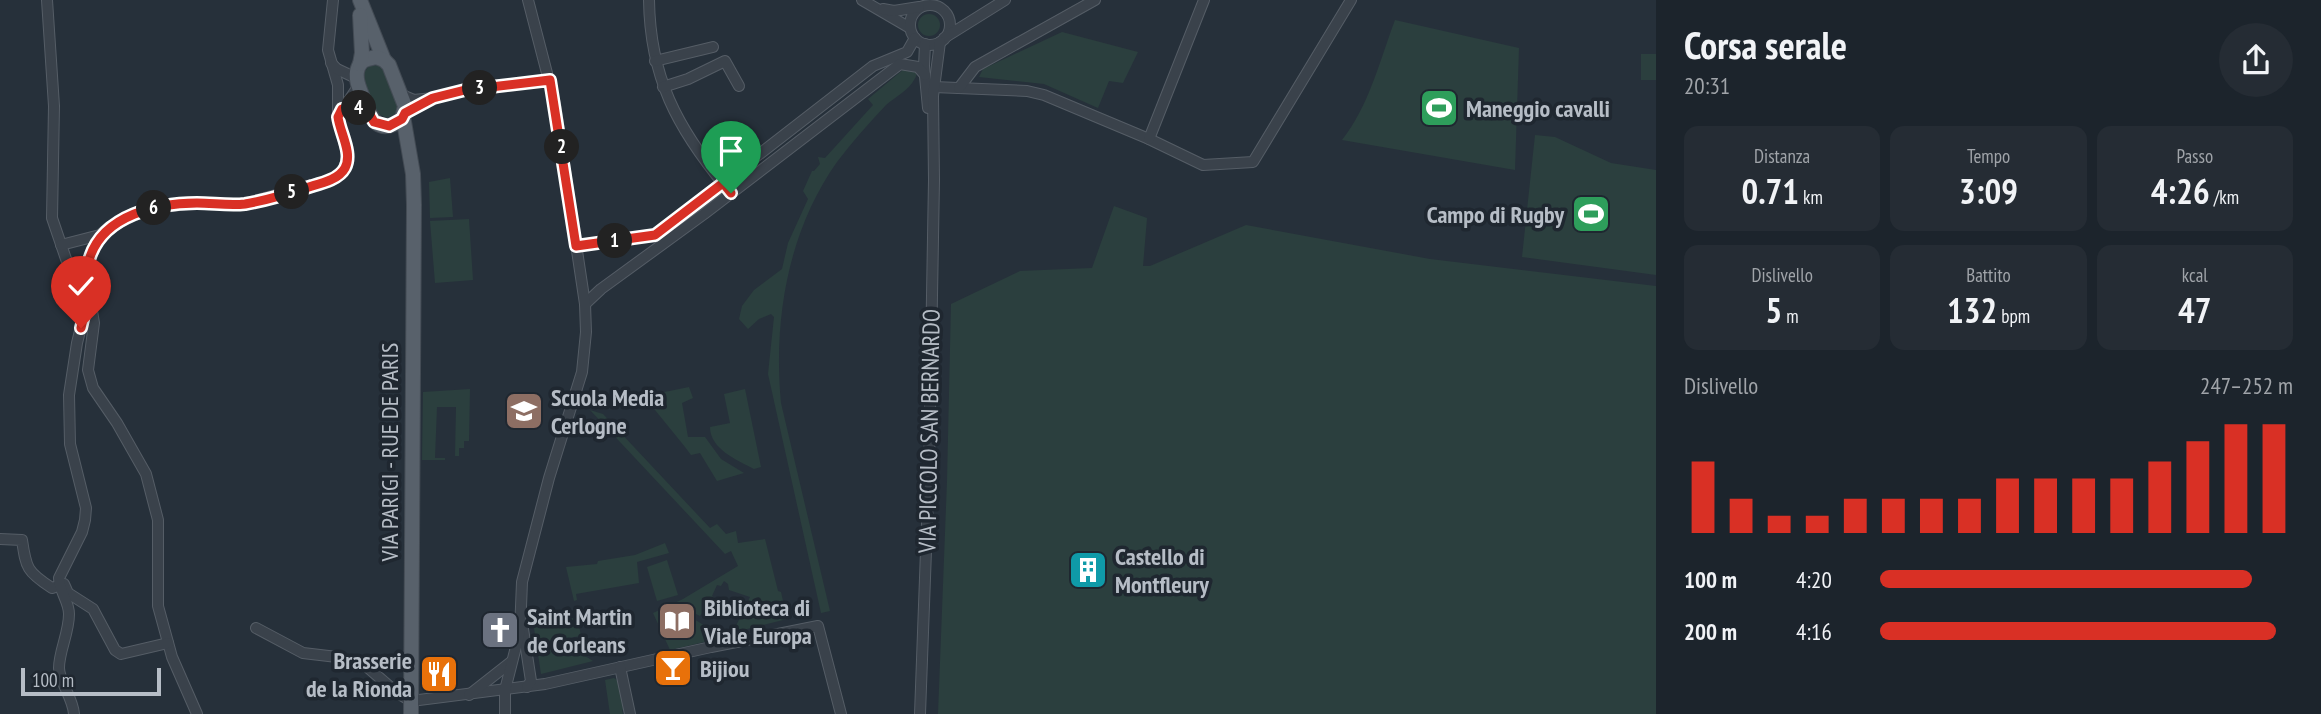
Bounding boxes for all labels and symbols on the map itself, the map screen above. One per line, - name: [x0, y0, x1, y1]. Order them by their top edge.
- pin: 3: [462, 70, 498, 106]
- sports icon: Maneggio cavalli: [1418, 87, 1460, 129]
- pin: 4: [342, 90, 376, 126]
- place label: Maneggio cavalli: [1466, 93, 1610, 124]
- pin: [701, 121, 761, 193]
- pin: 2: [544, 130, 580, 164]
- pin: 5: [274, 174, 310, 210]
- pin: 6: [136, 190, 172, 226]
- sports icon: Campo di Rugby: [1570, 193, 1612, 235]
- place label: Campo di Rugby: [1427, 199, 1564, 230]
- pin: 1: [598, 224, 632, 258]
- pin: [51, 256, 111, 328]
- street label: VIA PICCOLO SAN BERNARDO: [911, 309, 947, 554]
- street label: VIA PARIGI - RUE DE PARIS: [374, 343, 405, 562]
- place label: Scuola Media Cerlogne: [551, 382, 664, 441]
- school or university icon: Scuola Media Cerlogne: [503, 390, 545, 432]
- place label: Castello di Montfleury: [1115, 541, 1209, 600]
- building icon: Castello di Montfleury: [1067, 549, 1109, 591]
- place label: Biblioteca di Viale Europa: [703, 592, 812, 651]
- library icon: Biblioteca di Viale Europa: [656, 600, 698, 642]
- place label: Saint Martin de Corleans: [527, 601, 632, 660]
- church icon: Saint Martin de Corleans: [479, 609, 521, 651]
- place label: Brasserie de la Rionda: [306, 645, 412, 704]
- bar icon: Bijiou: [652, 647, 694, 689]
- restaurant icon: Brasserie de la Rionda: [418, 653, 460, 695]
- place label: Bijiou: [700, 653, 749, 684]
- scale bar: [21, 665, 161, 697]

